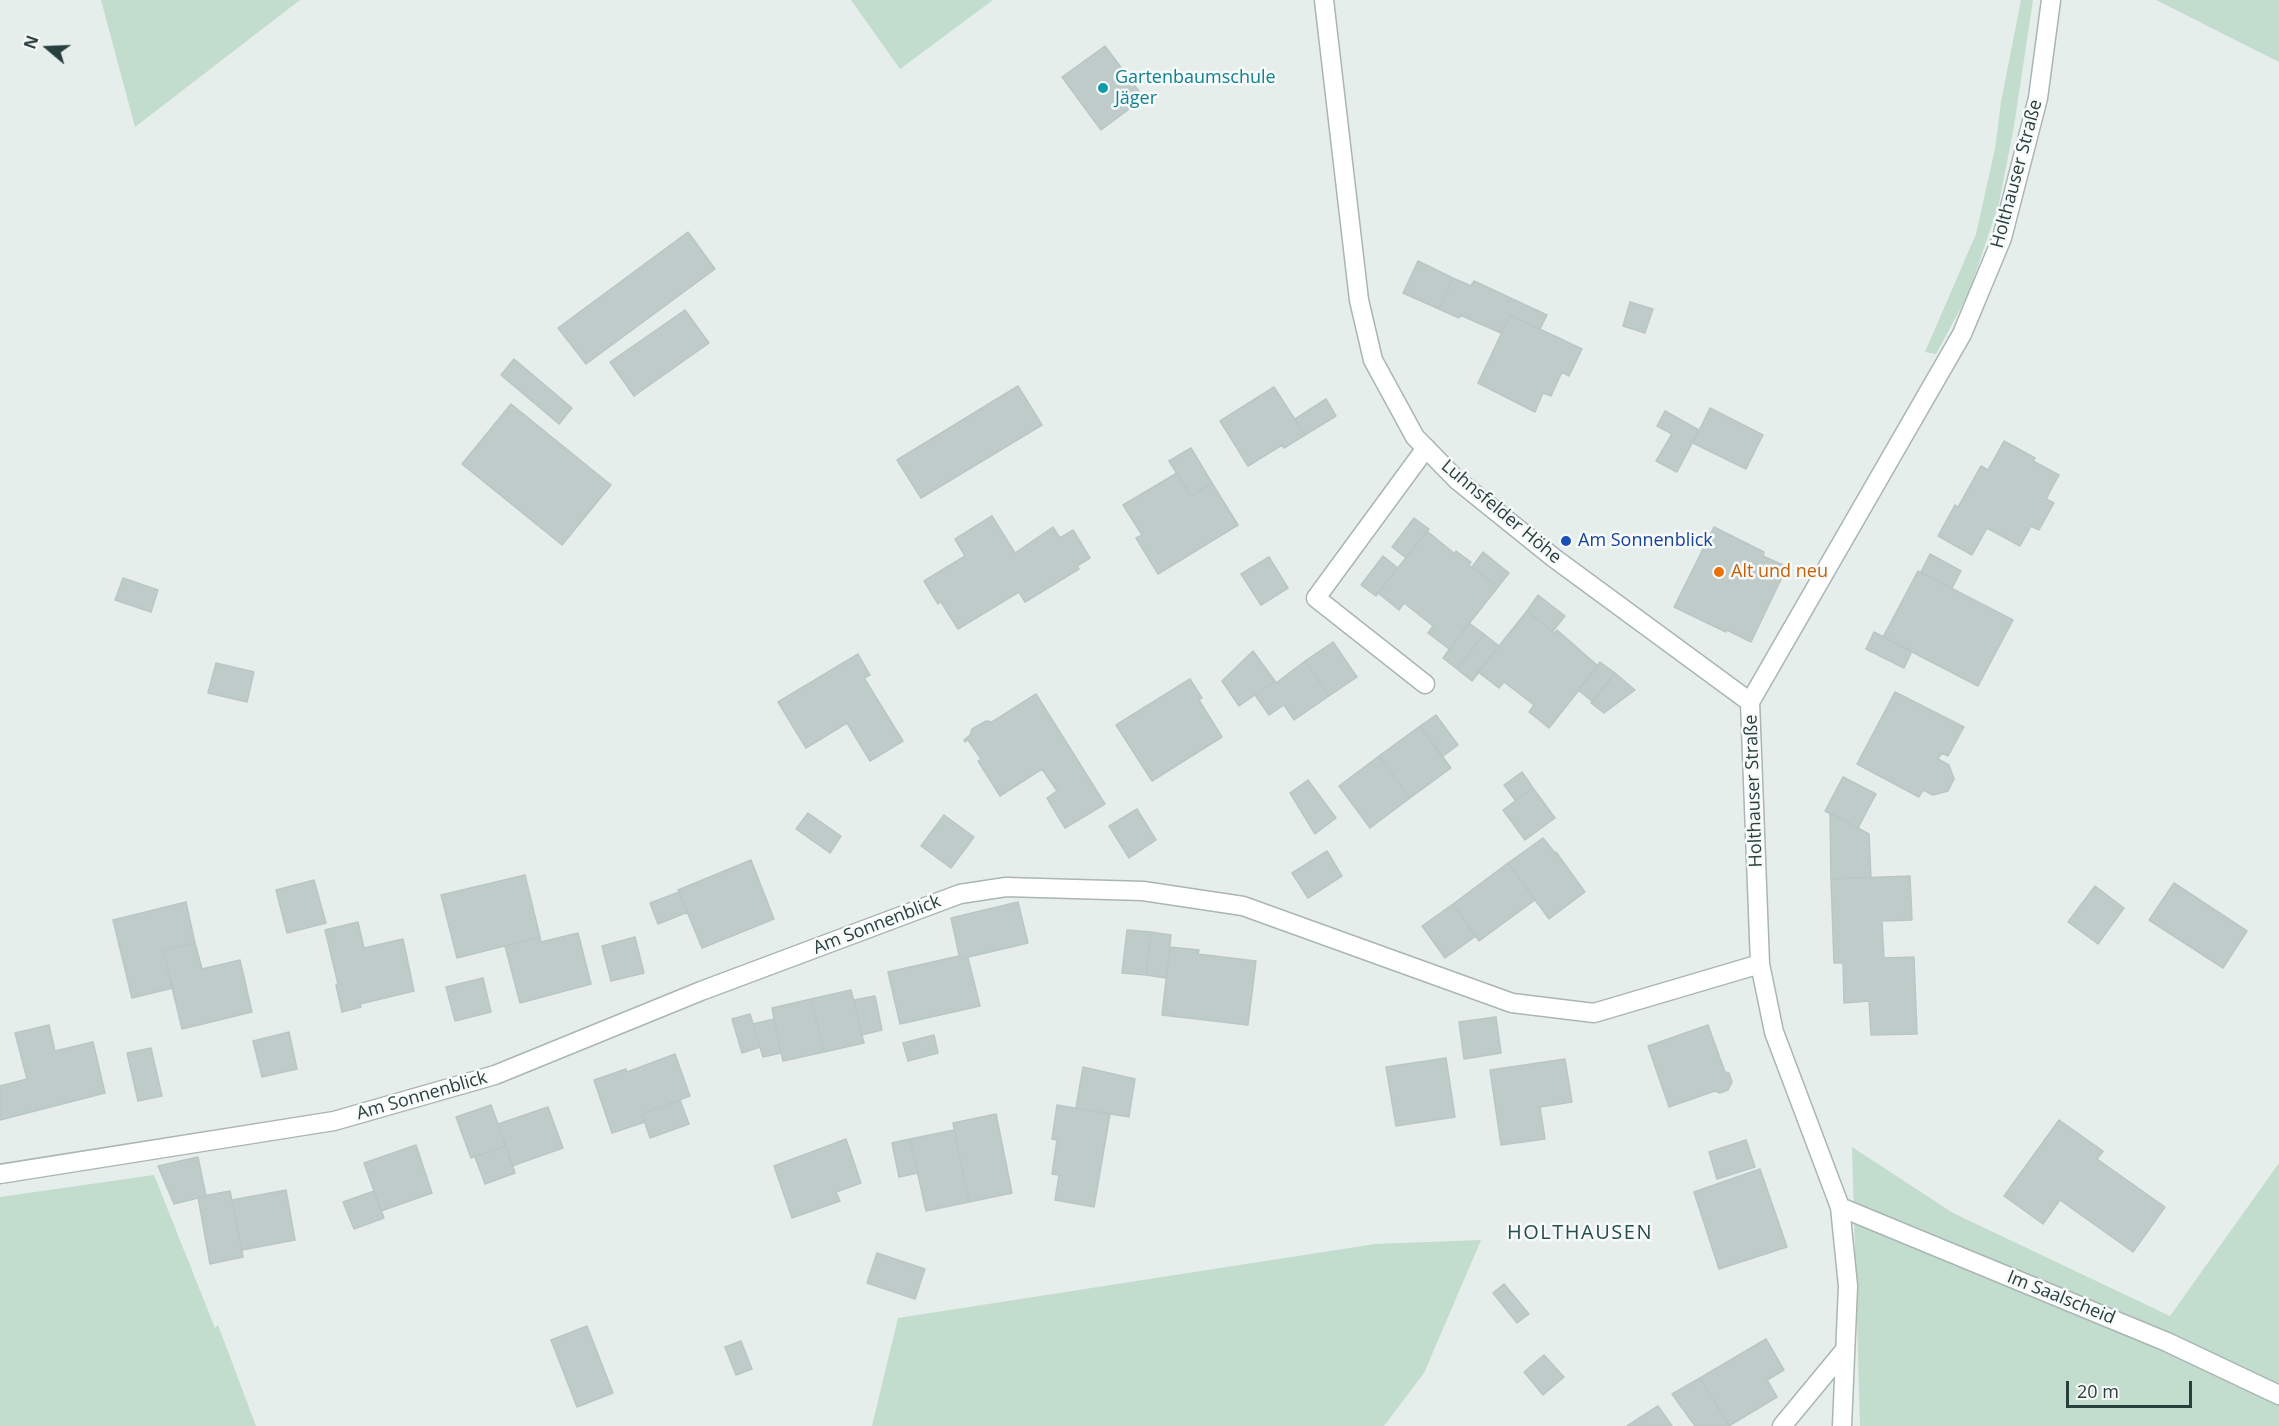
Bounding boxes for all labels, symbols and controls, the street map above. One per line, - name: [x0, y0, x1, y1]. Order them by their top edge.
- north arrow: [18, 18, 78, 78]
- text: N: [18, 32, 43, 52]
- place label: Gartenbaumschule Jäger: [1115, 67, 1276, 110]
- marker: Gartenbaumschule Jäger: [1096, 81, 1110, 95]
- street label: Holthauser Straße: [1987, 97, 2047, 251]
- street label: Luhnsfelder Höhe: [1437, 455, 1565, 569]
- place label: Am Sonnenblick: [1578, 530, 1713, 552]
- marker: Am Sonnenblick: [1559, 534, 1573, 548]
- place label: Alt und neu: [1731, 561, 1828, 583]
- marker: Alt und neu: [1712, 565, 1726, 579]
- street label: Holthauser Straße: [1741, 714, 1767, 868]
- street label: Am Sonnenblick: [810, 891, 944, 959]
- street label: Am Sonnenblick: [354, 1067, 490, 1125]
- district label: HOLTHAUSEN: [1507, 1221, 1653, 1245]
- street label: Im Saalscheid: [2004, 1267, 2118, 1329]
- scale bar: [2069, 1369, 2195, 1407]
- text: 20 m: [2077, 1379, 2119, 1403]

